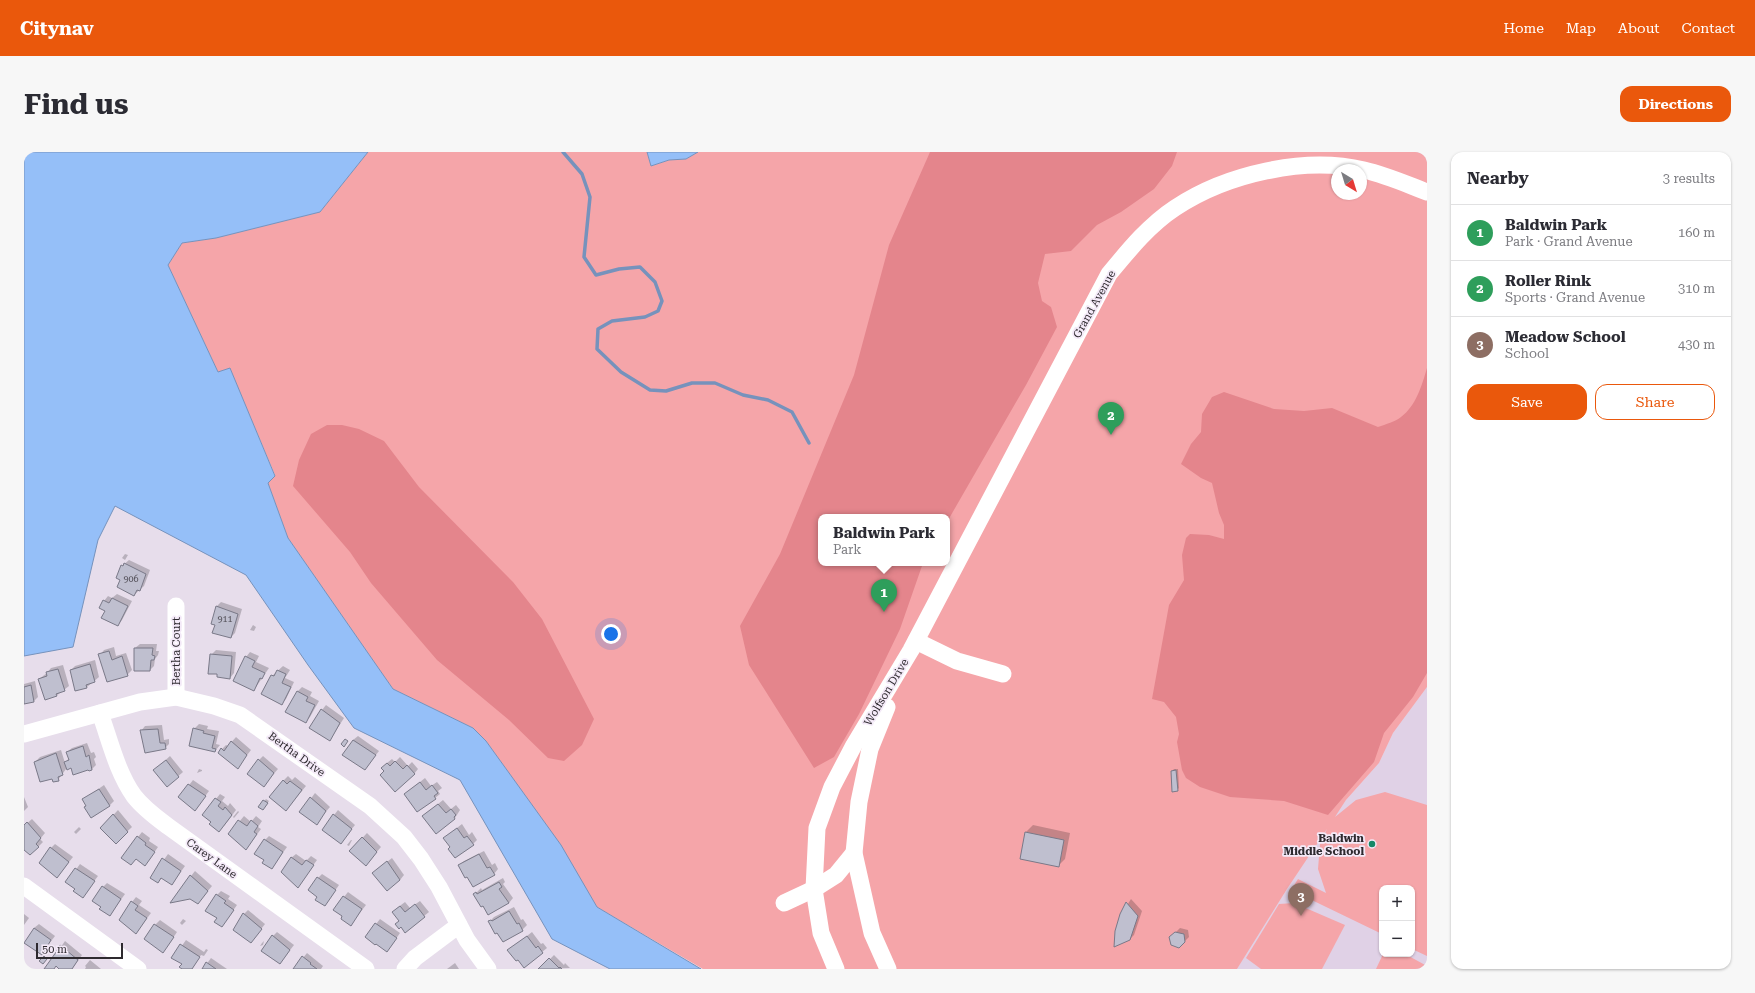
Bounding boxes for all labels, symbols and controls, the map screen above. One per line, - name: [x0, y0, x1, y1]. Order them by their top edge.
- text: Citynav: [20, 17, 94, 40]
- text: Home: [1503, 20, 1544, 36]
- text: Map: [1566, 20, 1596, 36]
- text: About: [1618, 20, 1660, 36]
- text: Contact: [1682, 20, 1735, 36]
- button: Directions: [1620, 86, 1731, 122]
- text: Find us: [24, 88, 128, 121]
- north arrow: [1331, 164, 1367, 200]
- text: Nearby: [1467, 168, 1529, 188]
- text: 3 results: [1663, 171, 1715, 186]
- text: Baldwin Park: [1505, 216, 1607, 234]
- text: 1: [1476, 225, 1484, 240]
- text: 160 m: [1678, 225, 1715, 240]
- text: Park · Grand Avenue: [1505, 234, 1633, 249]
- street label: Grand Avenue: [1070, 268, 1118, 340]
- text: Roller Rink: [1505, 272, 1591, 290]
- text: 2: [1476, 281, 1484, 296]
- text: 310 m: [1678, 281, 1715, 296]
- text: Sports · Grand Avenue: [1505, 290, 1645, 305]
- text: Meadow School: [1505, 328, 1626, 346]
- text: 3: [1476, 337, 1484, 352]
- text: 430 m: [1678, 337, 1715, 352]
- text: School: [1505, 346, 1549, 361]
- button: Save: [1467, 384, 1587, 420]
- button: Share: [1595, 384, 1715, 420]
- pin: 2: [1098, 402, 1124, 435]
- popup: [818, 514, 950, 566]
- text: Baldwin Park: [833, 524, 935, 542]
- text: Park: [833, 542, 862, 557]
- house number: 906: [123, 574, 139, 584]
- pin: 1: [871, 579, 897, 612]
- house number: 911: [217, 614, 233, 624]
- street label: Bertha Court: [170, 617, 183, 685]
- your location: [601, 624, 621, 644]
- street label: Wolfson Drive: [861, 657, 911, 728]
- street label: Bertha Drive: [266, 730, 328, 779]
- place label: Baldwin Middle School: [1284, 832, 1365, 858]
- street label: Carey Lane: [184, 836, 240, 881]
- marker: Baldwin Middle School: [1367, 839, 1377, 849]
- pin: 3: [1288, 883, 1314, 916]
- map controls: [1379, 885, 1415, 957]
- button: +: [1379, 885, 1415, 921]
- button: −: [1379, 921, 1415, 957]
- scale bar: [36, 941, 123, 960]
- text: 50 m: [42, 943, 67, 956]

